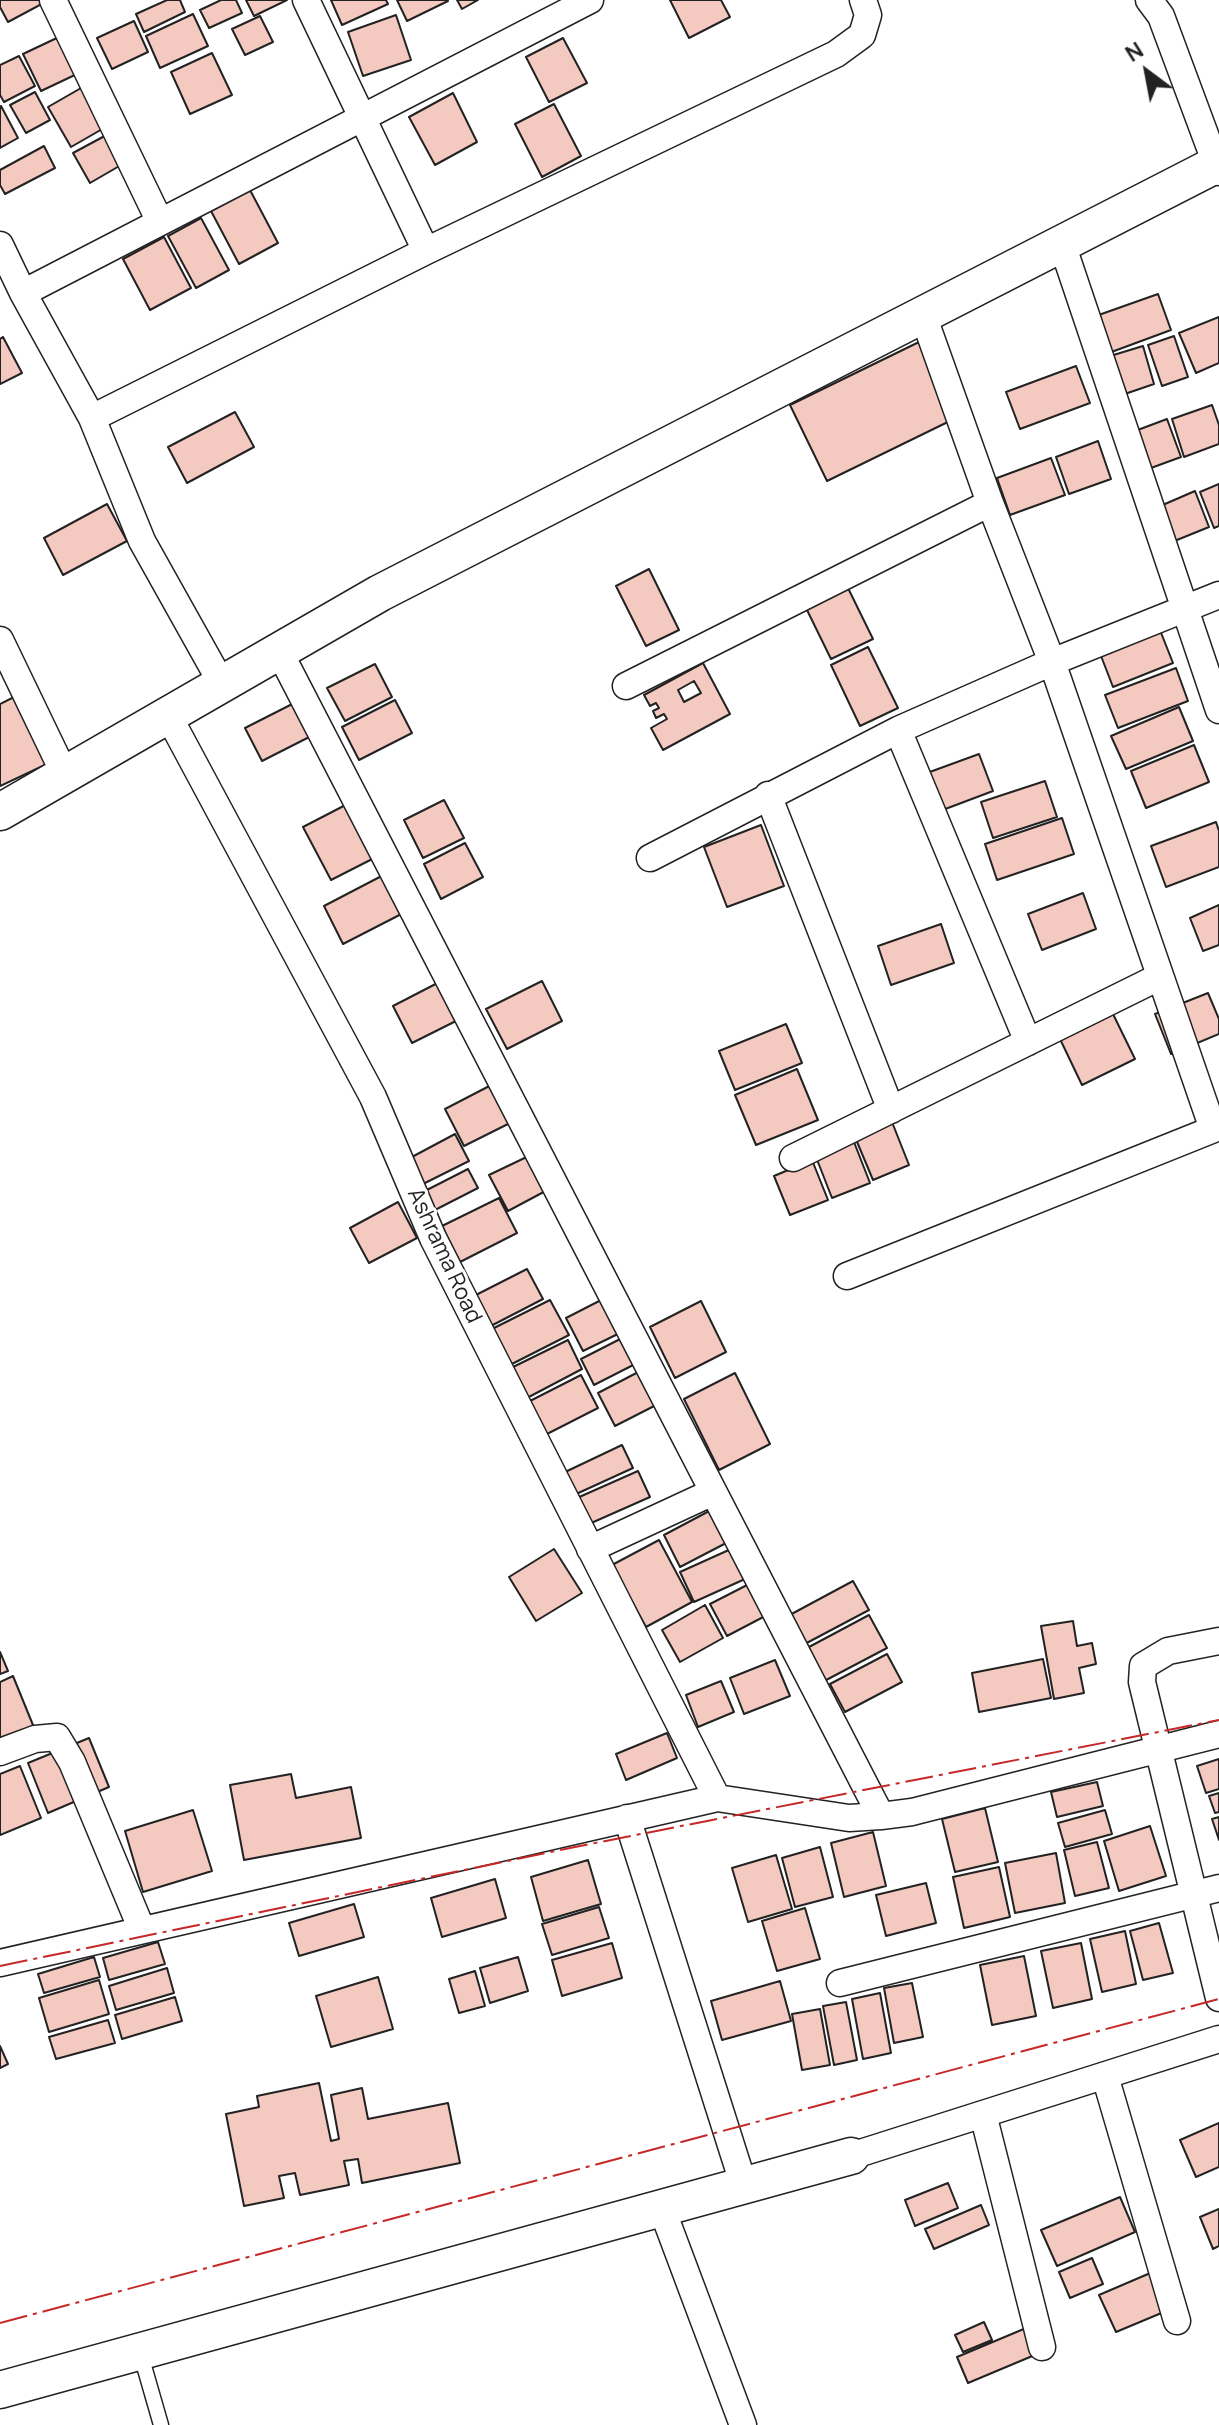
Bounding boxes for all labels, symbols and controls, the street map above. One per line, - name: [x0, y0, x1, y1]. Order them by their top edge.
- north arrow: [1107, 32, 1187, 112]
- text: N: [1120, 35, 1149, 69]
- street label: Ashrama Road: [401, 1184, 487, 1328]

